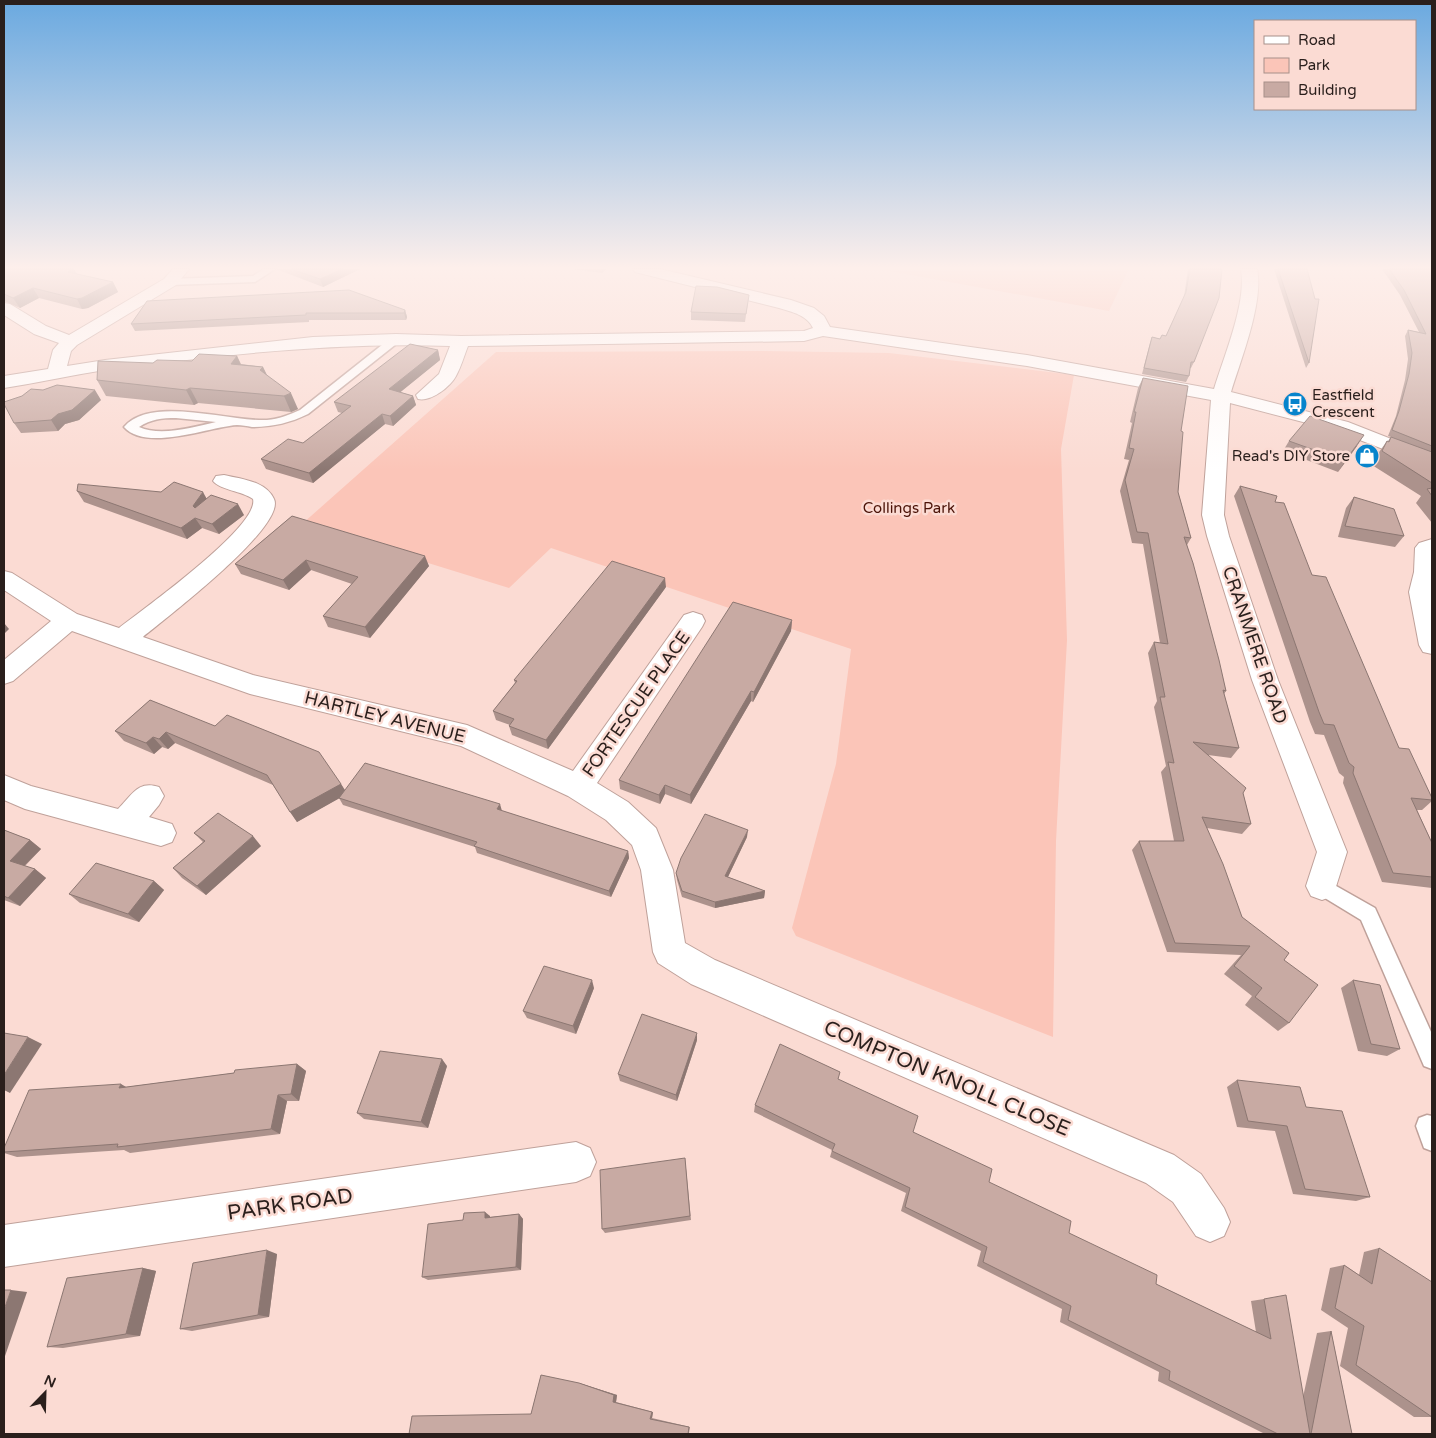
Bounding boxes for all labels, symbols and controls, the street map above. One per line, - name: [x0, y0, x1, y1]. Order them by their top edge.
- legend: [1254, 20, 1416, 110]
- text: Road: [1298, 31, 1336, 49]
- text: Park: [1298, 56, 1330, 74]
- text: Building: [1298, 81, 1357, 99]
- place label: Eastfield Crescent: [1312, 386, 1375, 421]
- bus stop icon: Eastfield Crescent: [1282, 391, 1308, 417]
- shop icon: Read's DIY Store: [1354, 443, 1380, 469]
- place label: Read's DIY Store: [1232, 447, 1350, 465]
- park label: Collings Park: [863, 499, 955, 517]
- street label: CRANMERE ROAD: [1218, 563, 1292, 727]
- street label: FORTESCUE PLACE: [577, 627, 695, 781]
- street label: HARTLEY AVENUE: [302, 686, 468, 748]
- street label: COMPTON KNOLL CLOSE: [820, 1015, 1074, 1142]
- street label: PARK ROAD: [226, 1183, 354, 1226]
- north arrow: [20, 1368, 70, 1418]
- text: N: [41, 1371, 58, 1392]

